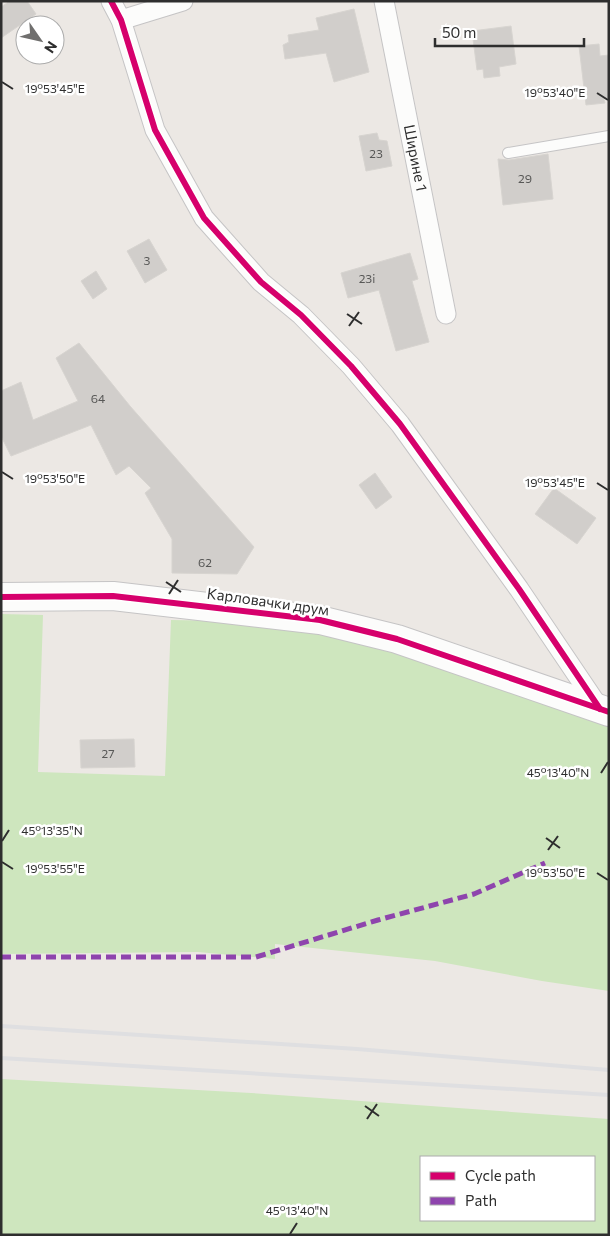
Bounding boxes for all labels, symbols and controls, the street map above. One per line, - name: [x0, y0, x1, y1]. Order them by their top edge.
- north arrow: [15, 15, 65, 65]
- scale bar: [435, 15, 584, 47]
- text: 50 m: [442, 23, 476, 41]
- text: N: [41, 38, 61, 57]
- text: 19°53'45"E: [25, 81, 85, 95]
- text: 19°53'40"E: [525, 85, 585, 99]
- street label: Ширине 1: [401, 123, 431, 193]
- house number: 23: [369, 146, 383, 160]
- house number: 29: [518, 171, 532, 185]
- house number: 3: [144, 253, 151, 267]
- house number: 23i: [359, 271, 375, 285]
- house number: 64: [91, 391, 105, 405]
- text: 19°53'50"E: [25, 471, 85, 485]
- text: 19°53'45"E: [525, 475, 585, 489]
- house number: 62: [198, 555, 212, 569]
- street label: Карловачки друм: [206, 584, 330, 618]
- house number: 27: [102, 746, 114, 760]
- text: 45°13'40"N: [527, 765, 589, 779]
- text: 45°13'35"N: [21, 823, 83, 837]
- text: 19°53'55"E: [25, 861, 85, 875]
- text: 19°53'50"E: [525, 865, 585, 879]
- legend: [420, 1156, 595, 1221]
- text: Cycle path: [465, 1166, 536, 1184]
- text: Path: [465, 1191, 497, 1209]
- text: 45°13'40"N: [266, 1203, 328, 1217]

